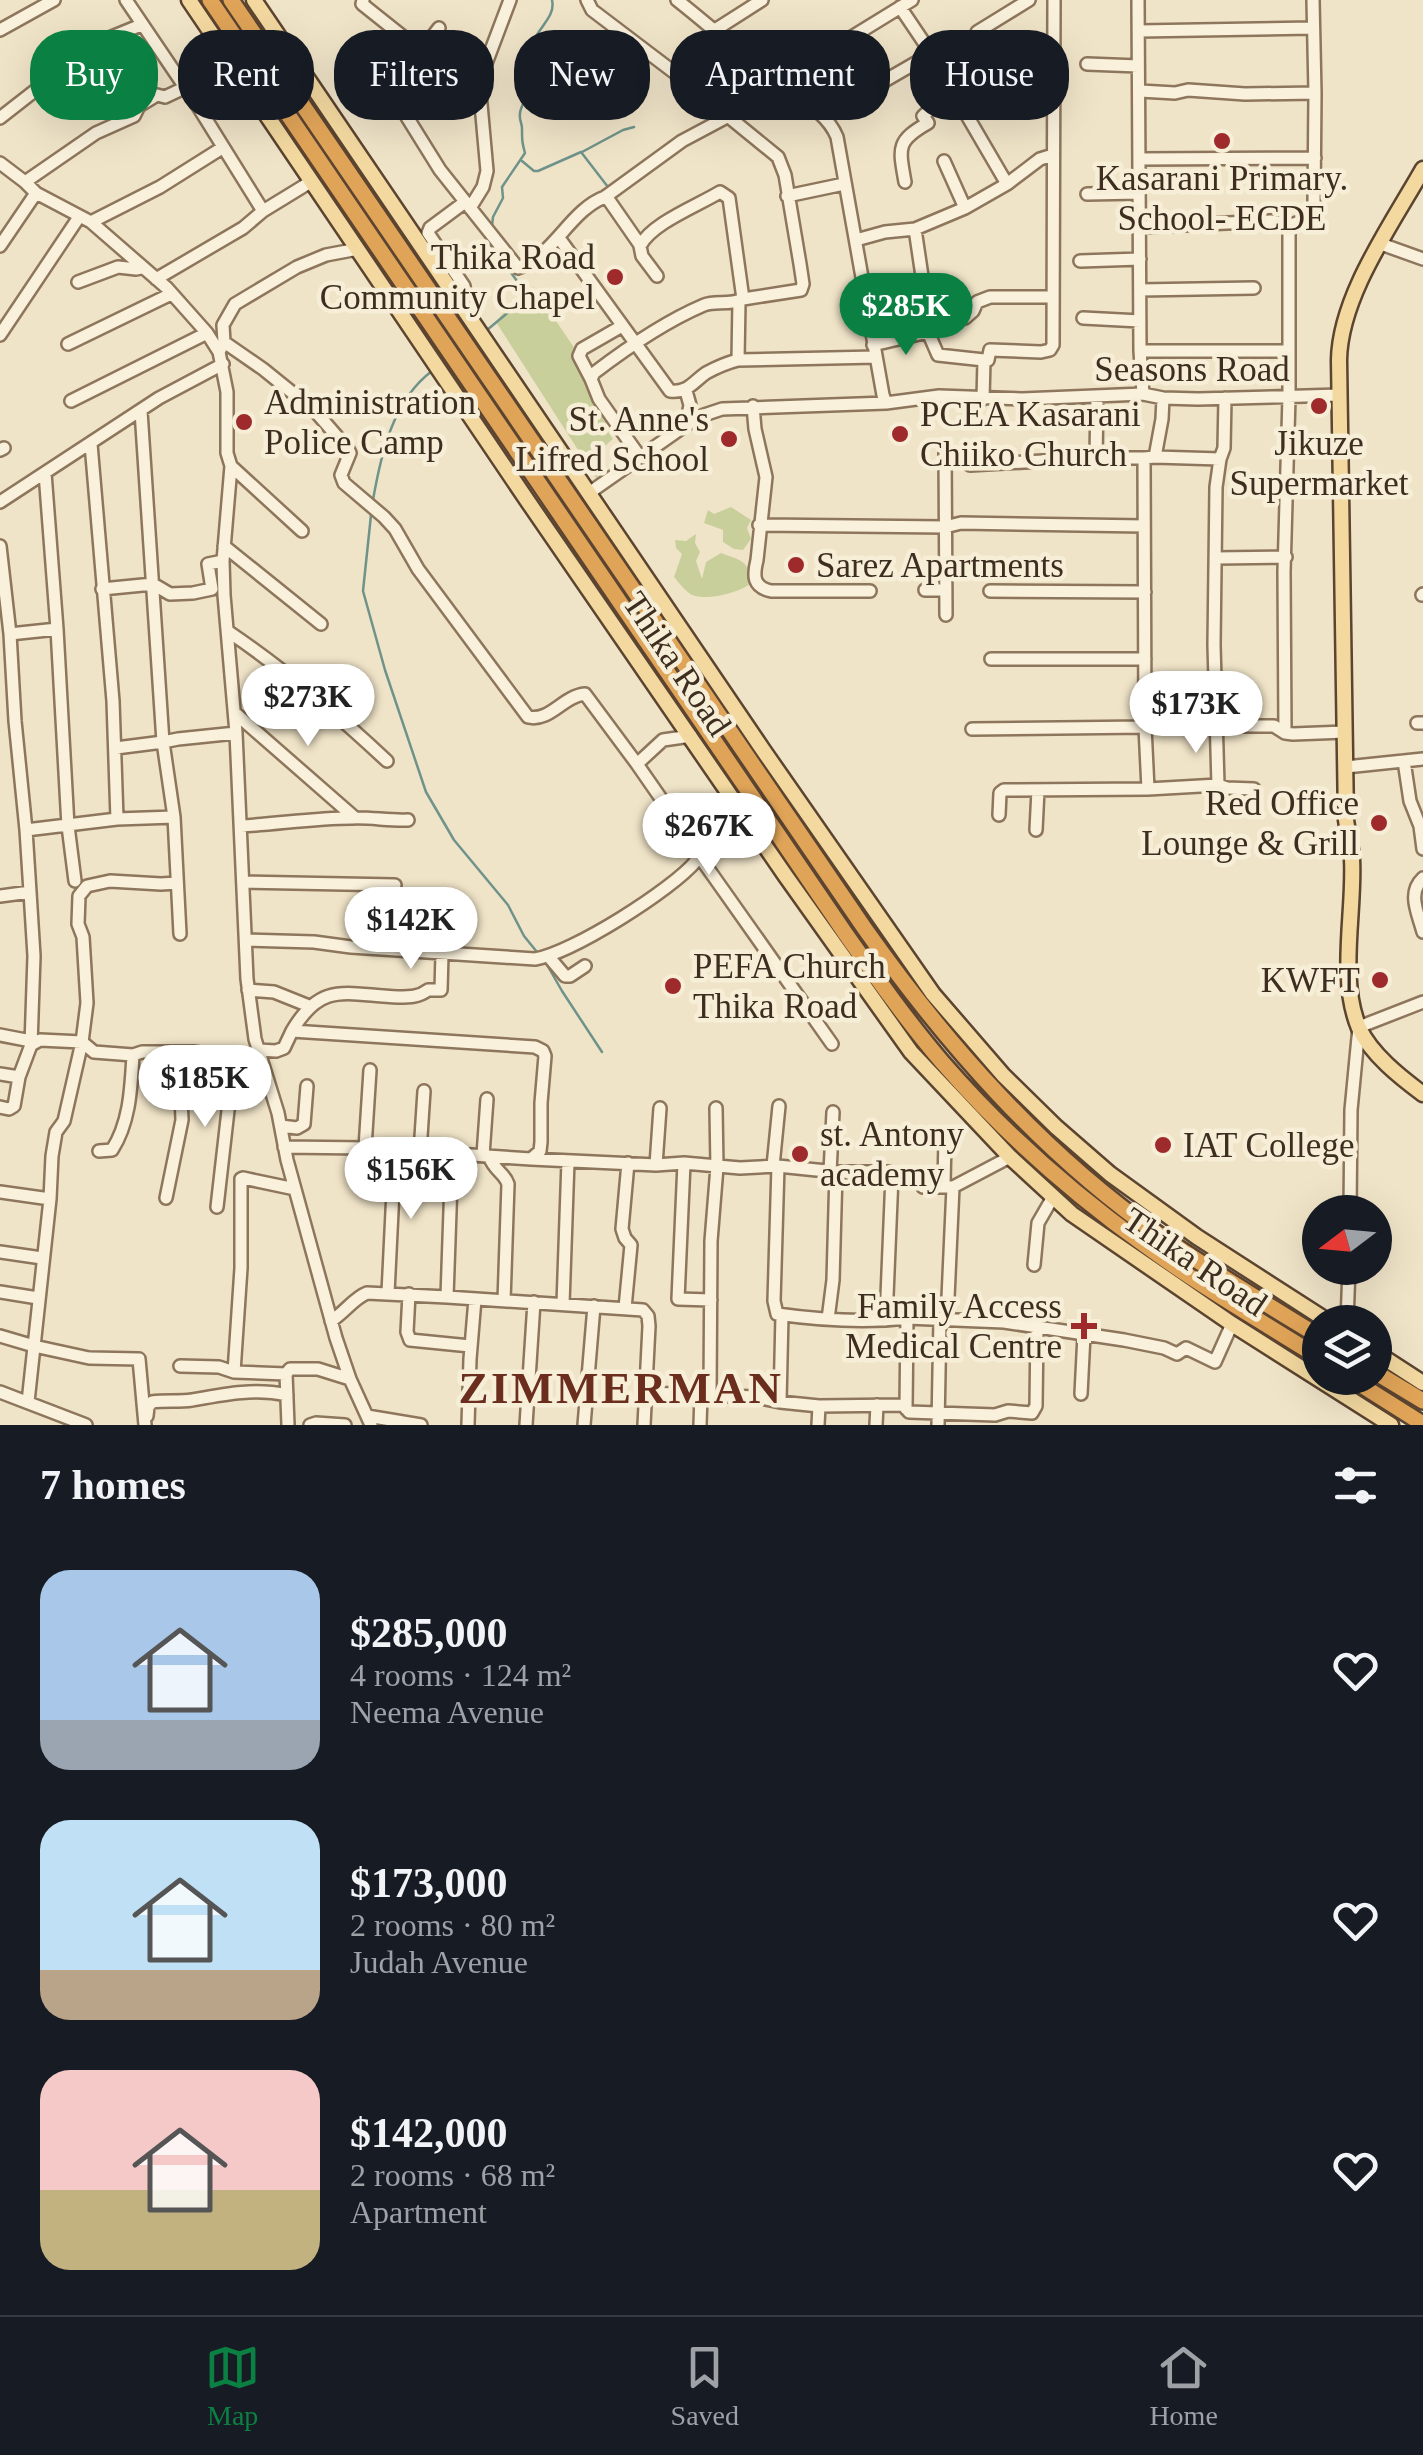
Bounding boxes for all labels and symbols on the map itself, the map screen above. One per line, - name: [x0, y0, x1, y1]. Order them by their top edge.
- marker: Kasarani Primary. School- ECDE: [1211, 130, 1233, 152]
- place label: Kasarani Primary. School- ECDE: [1096, 159, 1348, 238]
- place label: Thika Road Community Chapel: [320, 238, 595, 317]
- marker: Thika Road Community Chapel: [604, 266, 626, 288]
- pin: $285K: [836, 273, 976, 358]
- street label: Seasons Road: [1094, 350, 1290, 389]
- place label: Administration Police Camp: [264, 383, 476, 462]
- place label: PCEA Kasarani Chiiko Church: [920, 395, 1141, 474]
- marker: Jikuze Supermarket: [1308, 395, 1330, 417]
- place label: St. Anne's Lifred School: [516, 400, 709, 479]
- marker: Administration Police Camp: [233, 411, 255, 433]
- marker: PCEA Kasarani Chiiko Church: [889, 423, 911, 445]
- place label: Jikuze Supermarket: [1230, 424, 1409, 503]
- marker: St. Anne's Lifred School: [718, 428, 740, 450]
- place label: Sarez Apartments: [816, 546, 1064, 585]
- marker: Sarez Apartments: [785, 554, 807, 576]
- street label: Thika Road: [615, 585, 739, 743]
- pin: $273K: [238, 664, 378, 749]
- pin: $173K: [1126, 671, 1266, 756]
- place label: Red Office Lounge & Grill: [1141, 784, 1359, 863]
- pin: $267K: [639, 793, 779, 878]
- marker: Red Office Lounge & Grill: [1368, 812, 1390, 834]
- pin: $142K: [341, 887, 481, 972]
- place label: PEFA Church Thika Road: [693, 947, 886, 1026]
- place label: KWFT: [1261, 961, 1360, 1000]
- marker: KWFT: [1369, 969, 1391, 991]
- marker: PEFA Church Thika Road: [662, 975, 684, 997]
- pin: $185K: [135, 1045, 275, 1130]
- place label: st. Antony academy: [820, 1115, 964, 1194]
- place label: IAT College: [1183, 1126, 1354, 1165]
- marker: IAT College: [1152, 1134, 1174, 1156]
- pin: $156K: [341, 1137, 481, 1222]
- marker: st. Antony academy: [789, 1143, 811, 1165]
- north arrow: [1302, 1195, 1392, 1285]
- street label: Thika Road: [1116, 1200, 1274, 1324]
- place label: Family Access Medical Centre: [845, 1287, 1062, 1366]
- marker: Family Access Medical Centre: [1071, 1313, 1097, 1339]
- district label: ZIMMERMAN: [459, 1363, 783, 1413]

